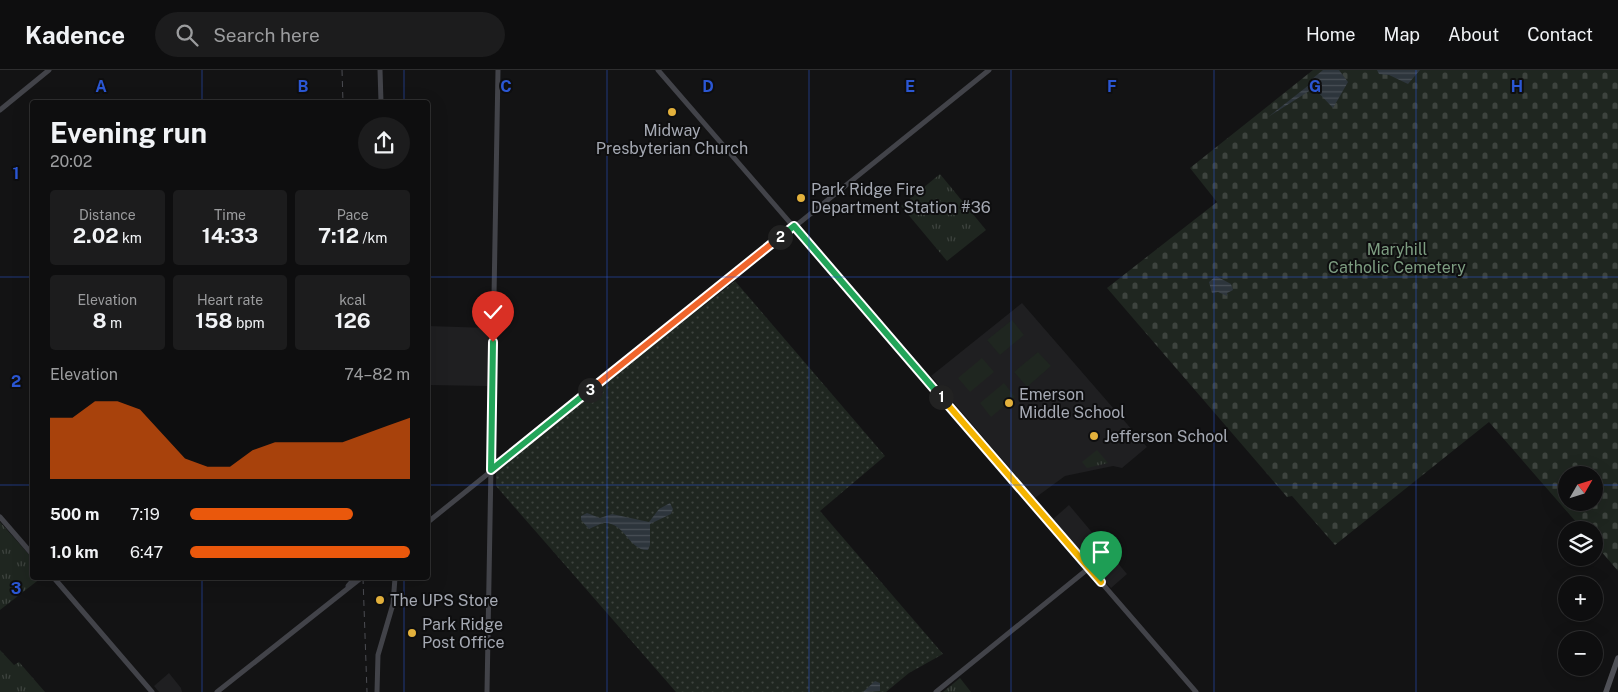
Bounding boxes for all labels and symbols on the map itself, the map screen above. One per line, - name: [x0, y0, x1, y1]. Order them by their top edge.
- text: A: [95, 77, 107, 96]
- text: B: [298, 77, 309, 96]
- text: C: [500, 77, 512, 96]
- text: D: [702, 77, 714, 96]
- text: E: [905, 77, 915, 96]
- text: F: [1107, 77, 1117, 96]
- text: G: [1309, 77, 1321, 96]
- text: H: [1511, 77, 1523, 96]
- marker: Midway Presbyterian Church: [666, 106, 678, 118]
- place label: Midway Presbyterian Church: [596, 121, 748, 158]
- text: 1: [13, 164, 19, 183]
- place label: Park Ridge Fire Department Station #36: [811, 180, 991, 217]
- marker: Park Ridge Fire Department Station #36: [795, 192, 807, 204]
- pin: 2: [768, 224, 792, 250]
- park label: Maryhill Catholic Cemetery: [1328, 240, 1466, 277]
- pin: [472, 291, 514, 342]
- text: 2: [11, 372, 21, 391]
- pin: 3: [578, 378, 602, 402]
- pin: 1: [928, 384, 954, 410]
- place label: Emerson Middle School: [1019, 385, 1125, 422]
- marker: Emerson Middle School: [1003, 397, 1015, 409]
- place label: Jefferson School: [1104, 427, 1228, 446]
- marker: Jefferson School: [1088, 430, 1100, 442]
- north arrow: [1558, 466, 1602, 511]
- pin: [1080, 531, 1122, 582]
- text: 3: [11, 579, 21, 598]
- place label: The UPS Store: [390, 591, 498, 610]
- marker: The UPS Store: [374, 594, 386, 606]
- place label: Park Ridge Post Office: [422, 615, 505, 652]
- marker: Park Ridge Post Office: [406, 627, 418, 639]

